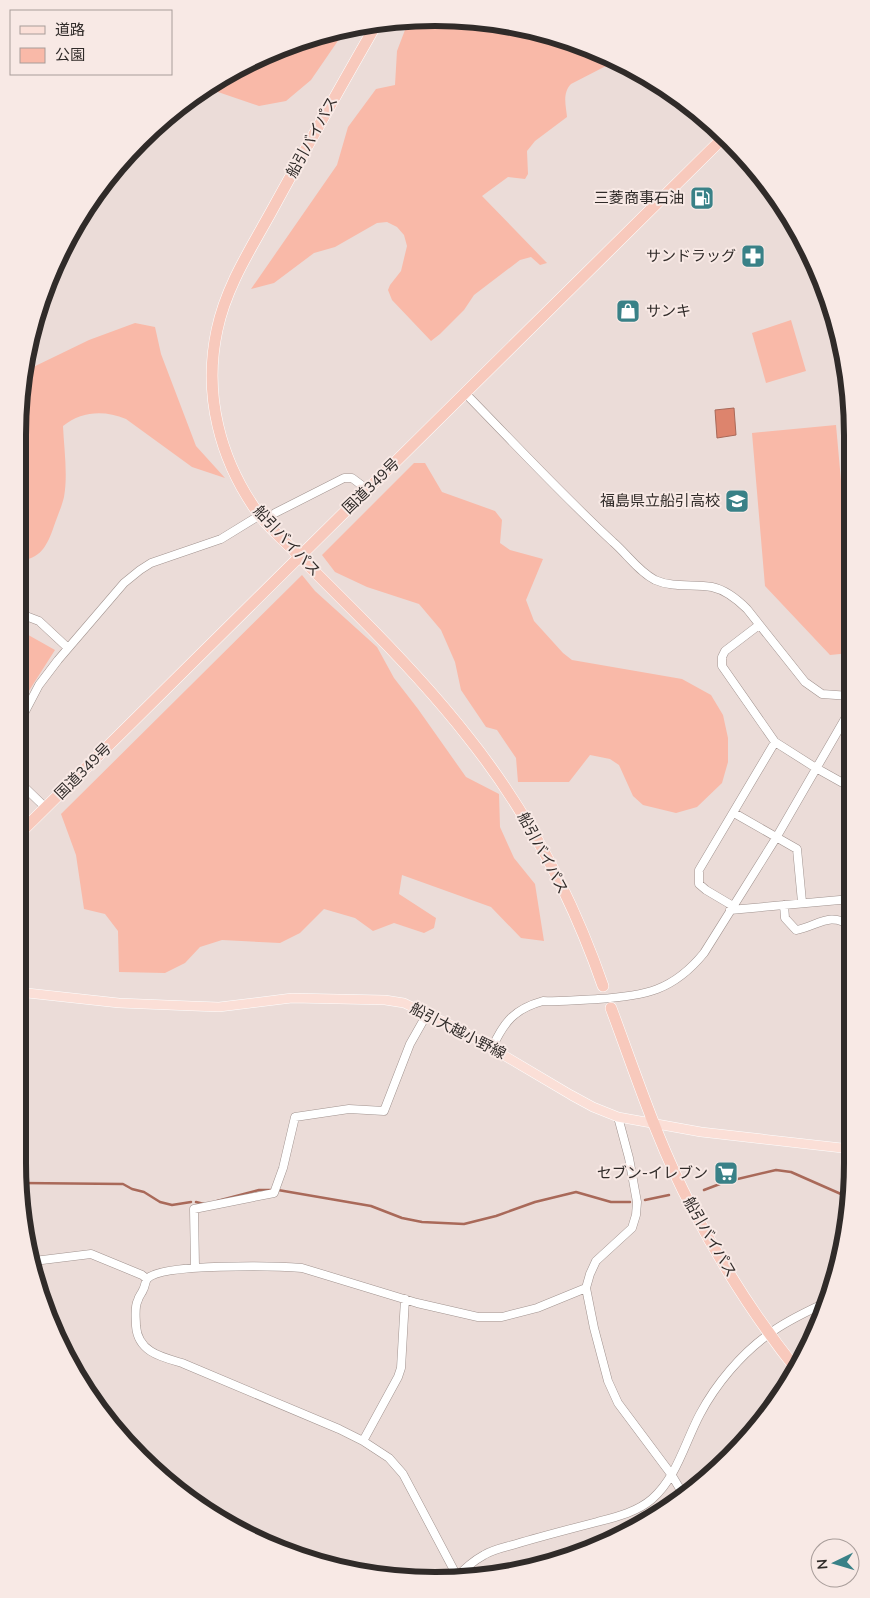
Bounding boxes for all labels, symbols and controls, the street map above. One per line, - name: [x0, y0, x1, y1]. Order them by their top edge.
- legend: [10, 10, 172, 75]
- text: 道路: [55, 20, 85, 40]
- text: 公園: [55, 45, 85, 65]
- street label: 船引バイパス: [282, 93, 342, 181]
- fuel station icon: 三菱商事石油: [689, 185, 715, 211]
- place label: 三菱商事石油: [594, 188, 684, 208]
- pharmacy icon: サンドラッグ: [740, 243, 766, 269]
- place label: サンドラッグ: [646, 246, 736, 266]
- shop icon: サンキ: [615, 298, 641, 324]
- place label: サンキ: [646, 301, 691, 321]
- street label: 国道349号: [338, 454, 404, 518]
- school or university icon: 福島県立船引高校: [724, 488, 750, 514]
- place label: 福島県立船引高校: [600, 491, 720, 511]
- street label: 船引バイパス: [249, 501, 325, 581]
- street label: 国道349号: [50, 738, 116, 804]
- street label: 船引バイパス: [513, 809, 573, 897]
- street label: 船引大越小野線: [407, 998, 509, 1064]
- supermarket icon: セブン-イレブン: [713, 1160, 739, 1186]
- place label: セブン-イレブン: [597, 1163, 708, 1183]
- street label: 船引バイパス: [679, 1193, 741, 1281]
- north arrow: [810, 1538, 860, 1588]
- text: N: [813, 1558, 832, 1570]

